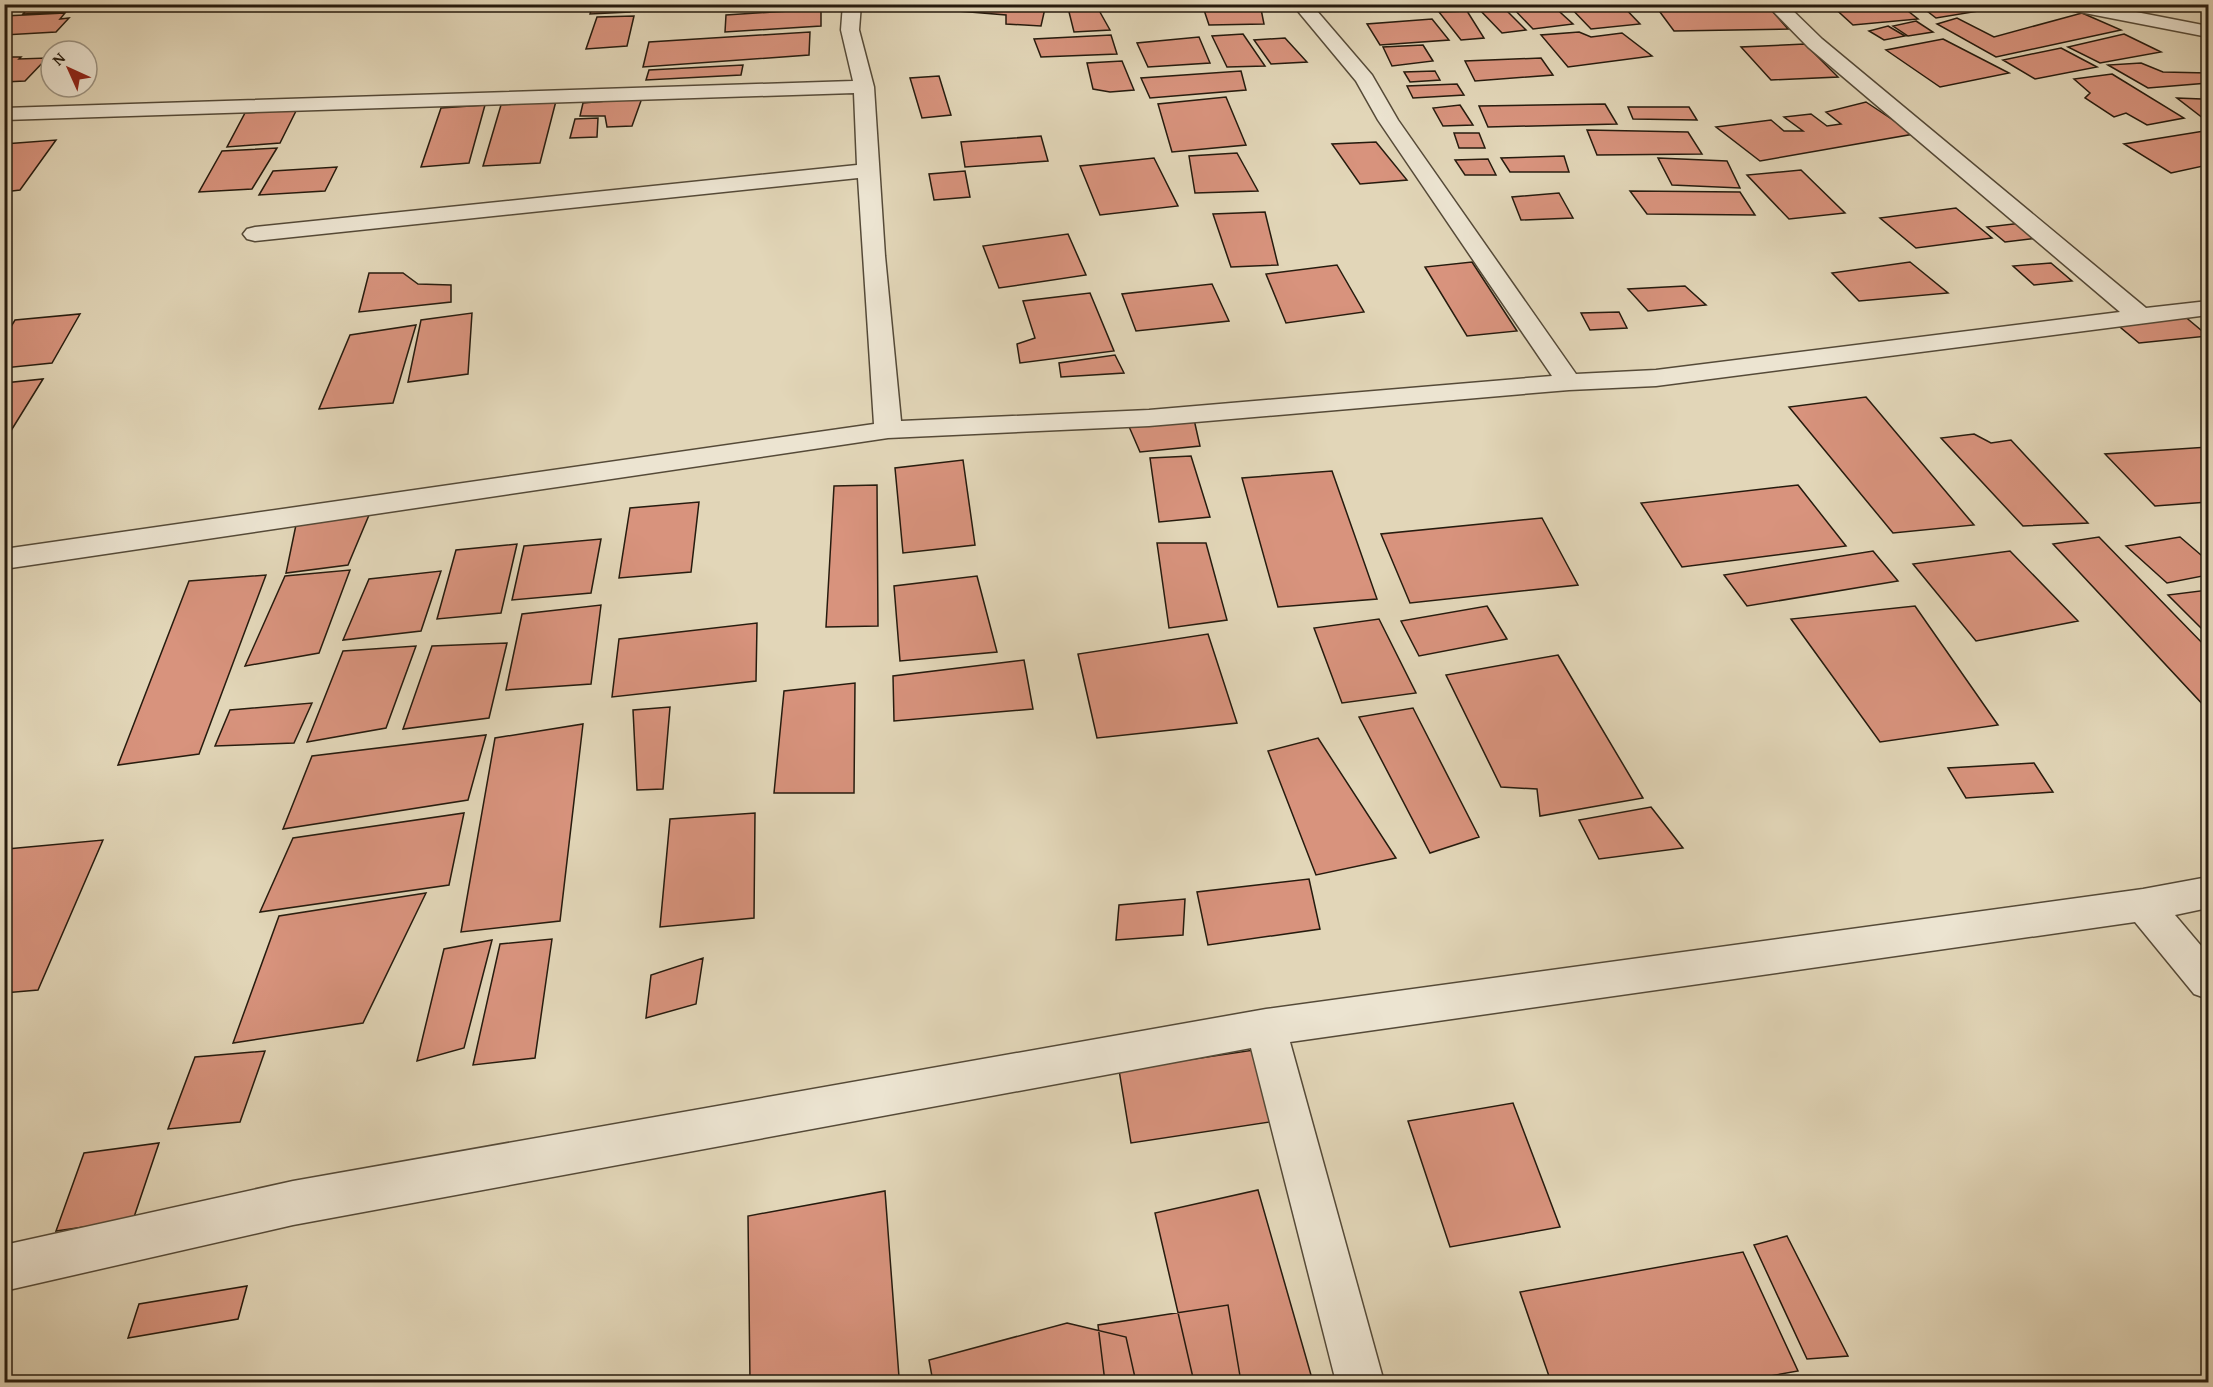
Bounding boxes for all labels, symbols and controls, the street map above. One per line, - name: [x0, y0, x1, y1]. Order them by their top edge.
- north arrow: [39, 39, 99, 99]
- text: N: [46, 46, 71, 71]

